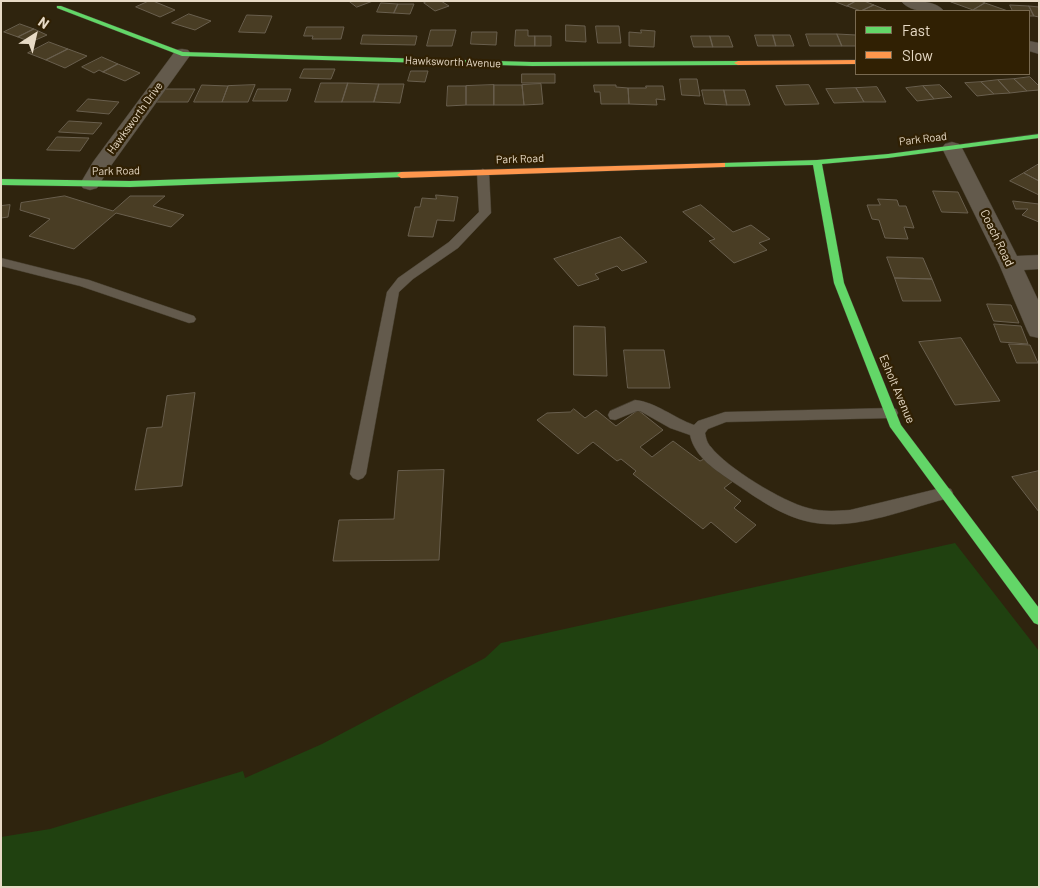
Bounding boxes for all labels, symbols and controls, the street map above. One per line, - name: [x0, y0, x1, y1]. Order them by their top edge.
- north arrow: [10, 10, 60, 60]
- legend: [855, 10, 1030, 75]
- text: N: [35, 13, 53, 32]
- text: Fast: [902, 21, 930, 39]
- text: Slow: [902, 46, 933, 64]
- street label: Hawksworth Avenue: [405, 54, 501, 70]
- street label: Hawksworth Drive: [104, 79, 166, 157]
- street label: Park Road: [898, 130, 948, 148]
- street label: Park Road: [496, 152, 544, 166]
- street label: Park Road: [92, 164, 140, 178]
- street label: Coach Road: [977, 207, 1017, 269]
- street label: Esholt Avenue: [876, 352, 918, 426]

